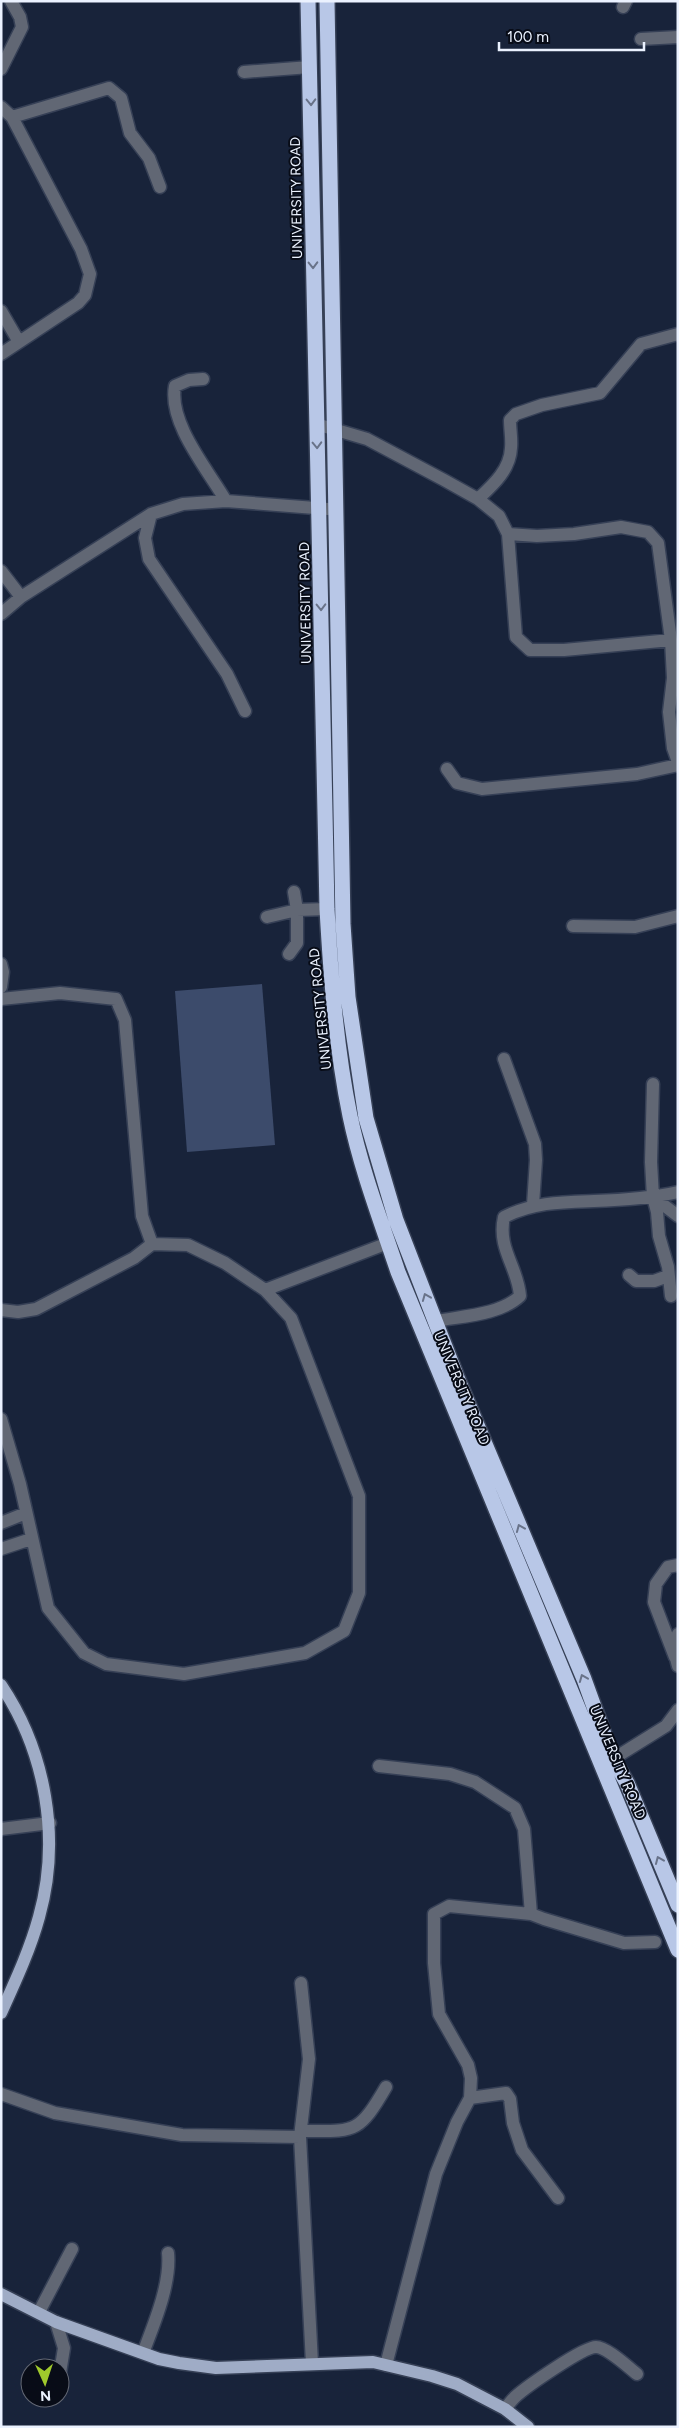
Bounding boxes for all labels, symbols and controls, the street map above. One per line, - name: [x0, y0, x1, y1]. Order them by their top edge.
- scale bar: [499, 20, 644, 52]
- text: 100 m: [507, 28, 549, 46]
- one-way arrow: [306, 99, 316, 107]
- street label: UNIVERSITY ROAD: [287, 137, 306, 259]
- one-way arrow: [308, 261, 319, 269]
- one-way arrow: [311, 441, 322, 449]
- street label: UNIVERSITY ROAD: [296, 542, 315, 664]
- one-way arrow: [316, 604, 326, 612]
- street label: UNIVERSITY ROAD: [306, 947, 335, 1071]
- one-way arrow: [422, 1293, 432, 1302]
- street label: UNIVERSITY ROAD: [430, 1329, 493, 1448]
- one-way arrow: [515, 1525, 525, 1533]
- one-way arrow: [579, 1674, 590, 1683]
- street label: UNIVERSITY ROAD: [586, 1703, 649, 1822]
- one-way arrow: [655, 1856, 665, 1865]
- north arrow: [20, 2358, 70, 2408]
- text: N: [40, 2387, 52, 2404]

